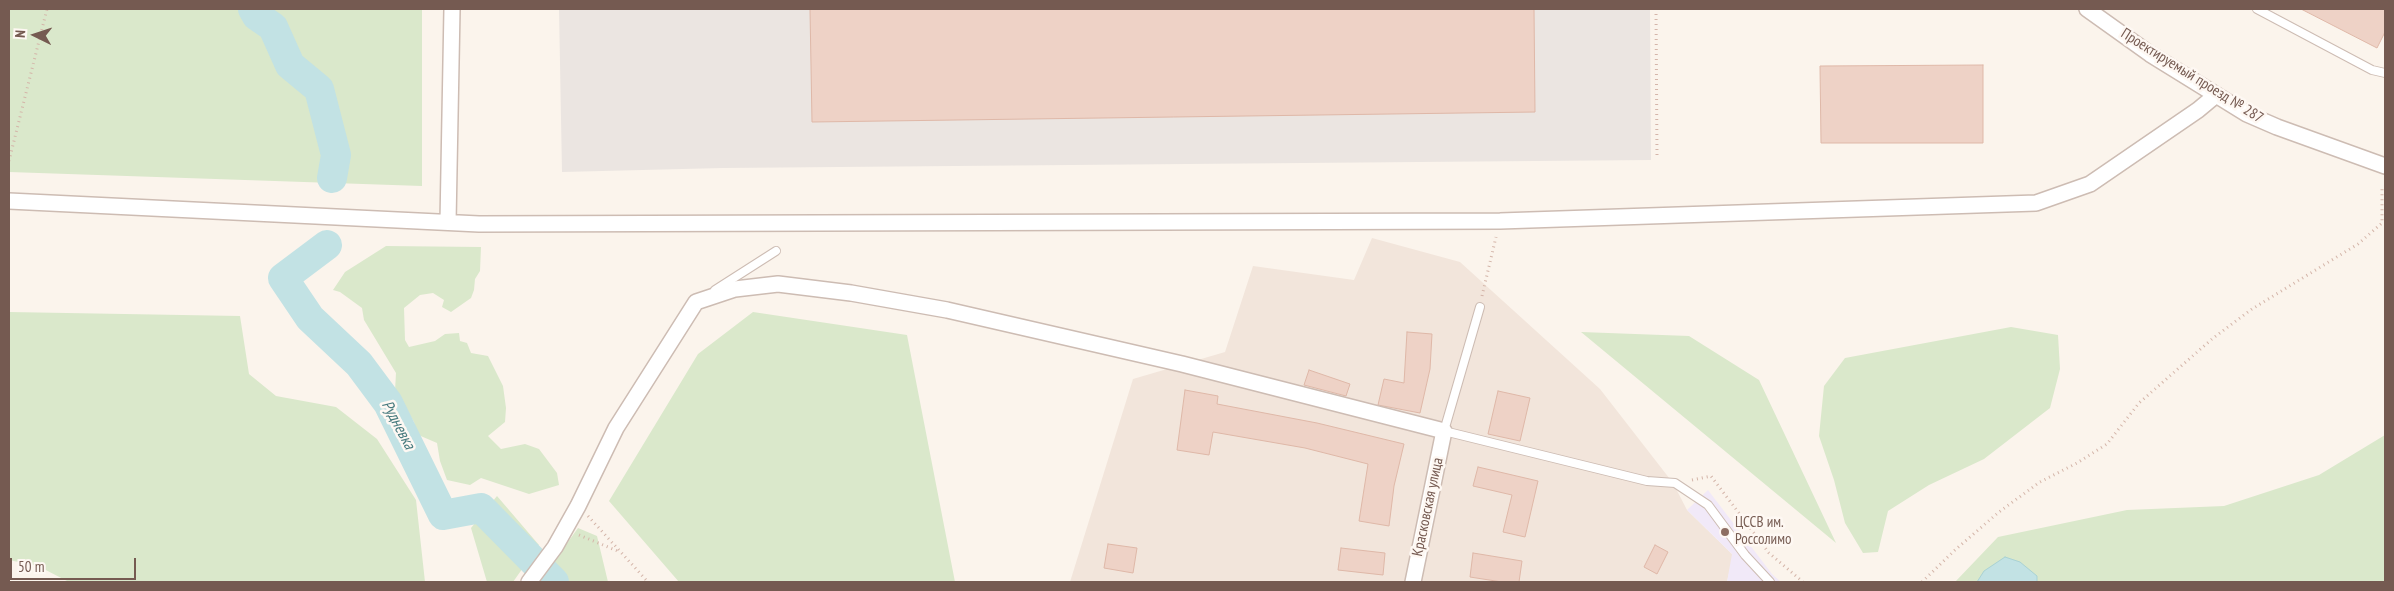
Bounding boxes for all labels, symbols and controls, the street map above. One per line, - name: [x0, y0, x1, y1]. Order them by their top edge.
- north arrow: [10, 10, 60, 60]
- street label: Проектируемый проезд № 287: [2117, 25, 2267, 127]
- text: N: [11, 30, 29, 38]
- water label: Рудневка: [377, 397, 419, 453]
- street label: Красковская улица: [1409, 456, 1447, 558]
- place label: ЦССВ им. Россолимо: [1735, 514, 1791, 549]
- marker: ЦССВ им. Россолимо: [1719, 526, 1731, 538]
- scale bar: [12, 548, 139, 580]
- text: 50 m: [18, 557, 44, 576]

